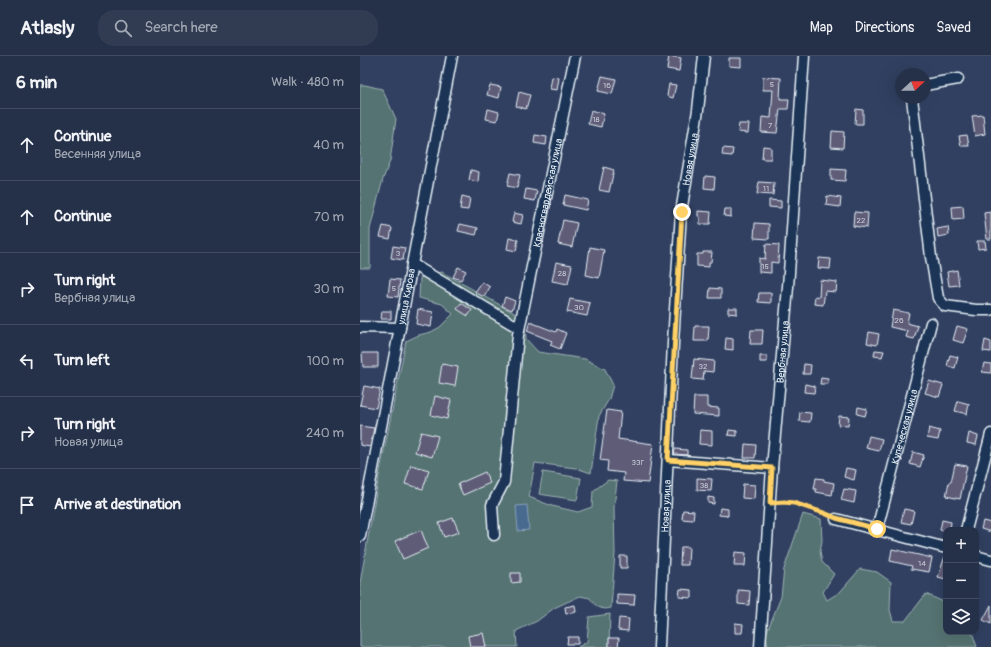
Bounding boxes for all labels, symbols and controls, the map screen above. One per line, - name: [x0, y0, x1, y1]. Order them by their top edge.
- search box: [98, 10, 378, 46]
- text: Atlasly: [20, 16, 74, 40]
- icon: search: [112, 17, 134, 39]
- text: Search here: [144, 18, 218, 37]
- text: Map: [810, 19, 833, 36]
- text: Directions: [855, 19, 914, 36]
- text: Saved: [936, 19, 971, 36]
- north arrow: [895, 68, 931, 104]
- text: 6 min: [16, 72, 57, 93]
- text: Walk · 480 m: [271, 74, 344, 90]
- house number: 5: [770, 80, 774, 89]
- house number: 16: [603, 81, 611, 90]
- house number: 18: [592, 115, 600, 124]
- house number: 7: [768, 121, 773, 130]
- text: Continue: [54, 127, 112, 146]
- street label: Новая улица: [680, 132, 701, 187]
- icon: ahead: [16, 134, 38, 156]
- text: 40 m: [313, 137, 344, 153]
- street label: Красногвардейская улица: [531, 137, 565, 248]
- text: Весенняя улица: [54, 146, 141, 162]
- house number: 11: [763, 184, 769, 193]
- route end: [673, 203, 691, 221]
- icon: ahead: [16, 206, 38, 228]
- text: Continue: [54, 207, 112, 226]
- text: 70 m: [314, 209, 344, 225]
- house number: 22: [857, 216, 866, 225]
- house number: 3: [396, 249, 401, 258]
- house number: 15: [761, 262, 769, 271]
- street label: улица Кирова: [395, 267, 418, 327]
- house number: 28: [558, 269, 566, 278]
- text: Turn right: [54, 271, 115, 290]
- icon: right: [16, 278, 38, 300]
- text: 30 m: [314, 281, 344, 297]
- house number: 5: [392, 284, 396, 293]
- text: Вербная улица: [54, 290, 135, 306]
- house number: 30: [574, 303, 584, 312]
- house number: 26: [894, 316, 904, 325]
- street label: Вербная улица: [775, 320, 792, 384]
- icon: left: [16, 350, 38, 372]
- text: Turn left: [54, 351, 110, 370]
- text: 100 m: [307, 353, 344, 369]
- house number: 32: [699, 362, 708, 371]
- street label: Купеческая улица: [889, 388, 920, 465]
- text: Turn right: [54, 415, 115, 434]
- icon: right: [16, 422, 38, 444]
- text: 240 m: [306, 425, 344, 441]
- text: Новая улица: [54, 434, 123, 450]
- house number: 33Г: [632, 458, 645, 467]
- street label: Новая улица: [659, 479, 674, 533]
- house number: 38: [700, 481, 708, 490]
- icon: arrive: [16, 494, 38, 516]
- text: Arrive at destination: [54, 495, 181, 514]
- route start: [868, 520, 886, 538]
- map controls: [943, 527, 979, 635]
- button: +: [943, 527, 979, 563]
- house number: 14: [918, 559, 926, 568]
- button: −: [943, 563, 979, 599]
- button: layers: [943, 599, 979, 635]

